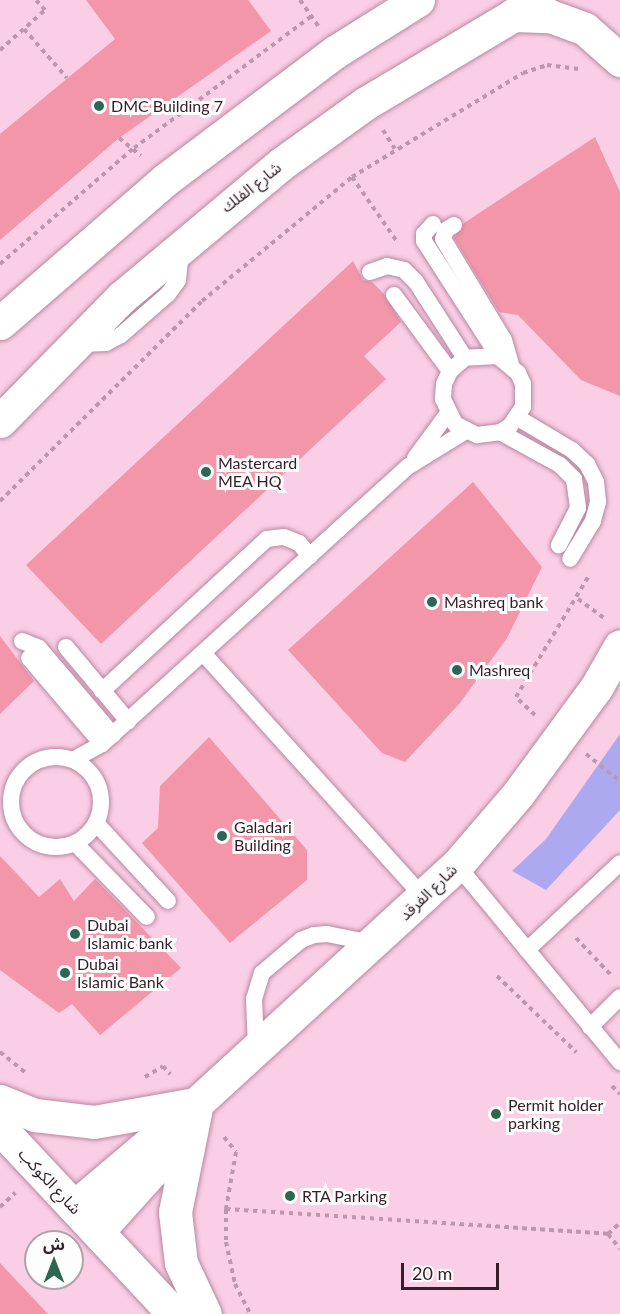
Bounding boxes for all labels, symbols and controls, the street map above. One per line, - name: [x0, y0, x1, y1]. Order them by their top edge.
- place label: DMC Building 7: [111, 96, 223, 116]
- marker: DMC Building 7: [92, 99, 106, 113]
- street label: شارع الفلك: [217, 158, 285, 216]
- place label: Mastercard MEA HQ: [218, 453, 297, 491]
- marker: Mastercard MEA HQ: [199, 465, 213, 479]
- place label: Mashreq bank: [444, 592, 543, 612]
- marker: Mashreq bank: [425, 595, 439, 609]
- place label: Mashreq: [469, 660, 530, 680]
- marker: Mashreq: [450, 663, 464, 677]
- place label: Galadari Building: [234, 817, 292, 855]
- marker: Galadari Building: [215, 829, 229, 843]
- street label: شارع الفرقد: [395, 860, 461, 924]
- place label: Dubai Islamic bank: [87, 915, 173, 953]
- marker: Dubai Islamic bank: [68, 927, 82, 941]
- place label: Dubai Islamic Bank: [77, 954, 164, 992]
- marker: Dubai Islamic Bank: [58, 966, 72, 980]
- place label: Permit holder parking: [508, 1095, 603, 1133]
- marker: Permit holder parking: [489, 1107, 503, 1121]
- street label: شارع الكوكب: [15, 1144, 85, 1218]
- place label: RTA Parking: [302, 1186, 387, 1206]
- marker: RTA Parking: [283, 1189, 297, 1203]
- north arrow: [24, 1230, 84, 1290]
- text: ش: [43, 1234, 65, 1253]
- scale bar: [404, 1251, 502, 1289]
- text: 20 m: [412, 1262, 452, 1284]

